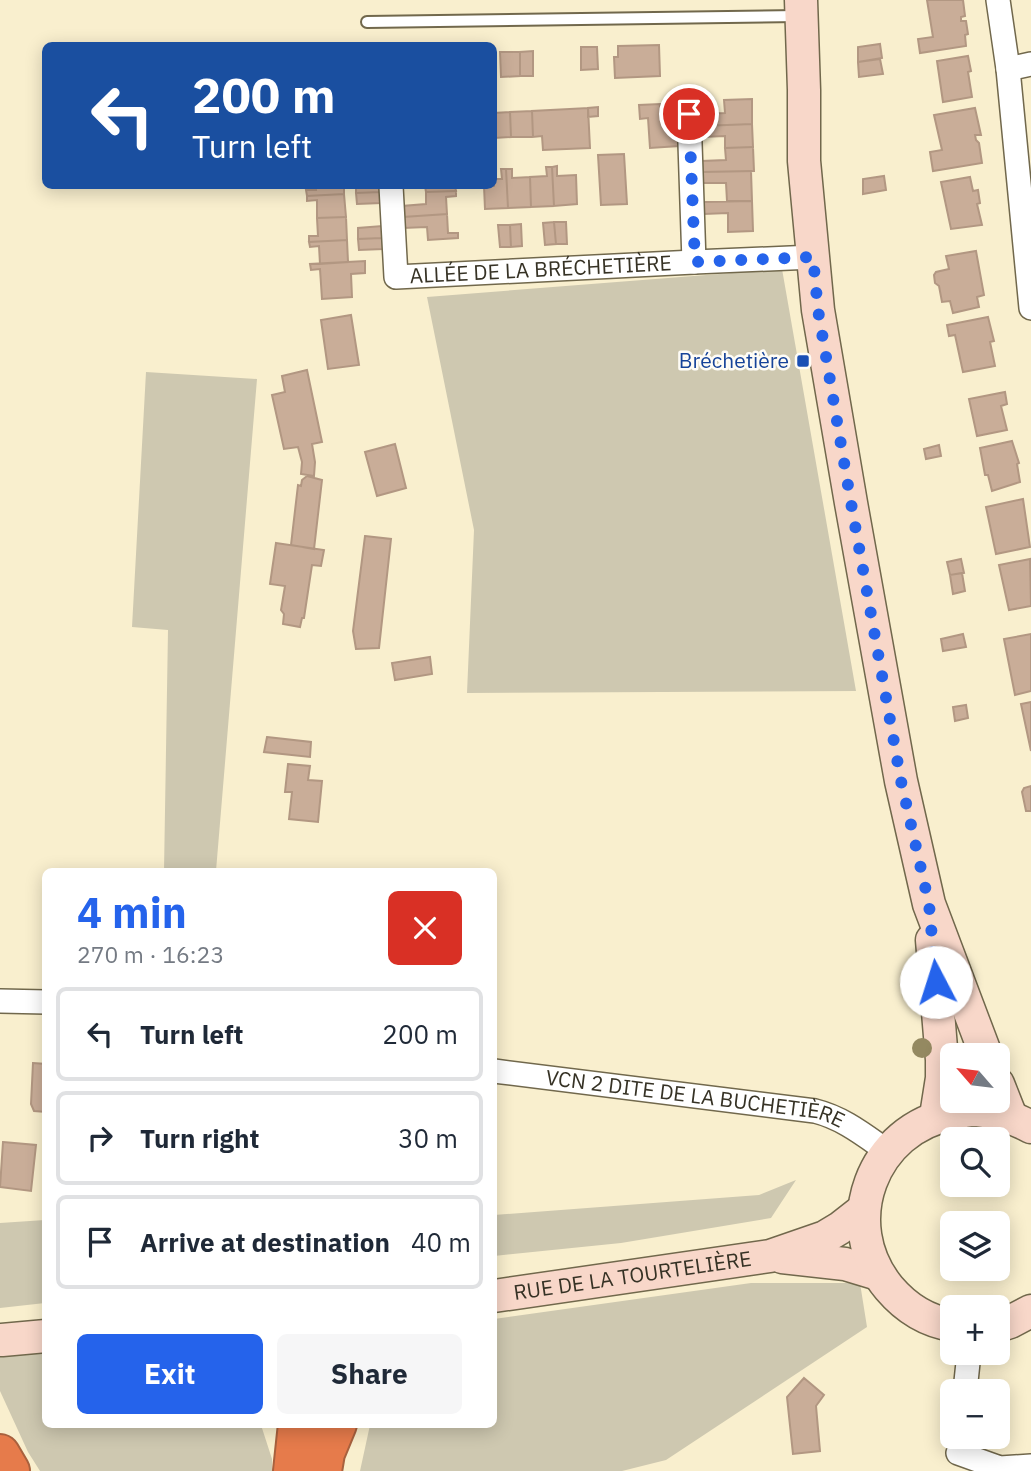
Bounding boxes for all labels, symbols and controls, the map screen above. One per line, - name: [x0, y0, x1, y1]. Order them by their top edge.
- text: 200 m: [192, 63, 336, 126]
- icon: left: [77, 70, 168, 161]
- pin: [659, 84, 719, 144]
- icon: arrive: [670, 95, 708, 133]
- text: Turn left: [192, 125, 312, 167]
- street label: ALLÉE DE LA BRÉCHETIÈRE: [409, 248, 672, 289]
- place label: Bréchetière: [679, 346, 789, 374]
- marker: Bréchetière: [795, 353, 811, 369]
- text: 4 min: [77, 885, 187, 940]
- button: close: [388, 891, 462, 965]
- text: 270 m · 16:23: [77, 939, 224, 969]
- position arrow: [899, 945, 973, 1019]
- icon: left: [81, 1015, 119, 1053]
- text: Turn left: [140, 1017, 243, 1051]
- text: 200 m: [382, 1017, 458, 1051]
- north arrow: [940, 1043, 1010, 1113]
- map controls: [940, 1043, 1010, 1449]
- street label: VCN 2 DITE DE LA BUCHETIÈRE: [544, 1063, 850, 1134]
- icon: right: [81, 1119, 119, 1157]
- text: Turn right: [140, 1121, 259, 1155]
- text: 30 m: [398, 1121, 458, 1155]
- button: search: [940, 1127, 1010, 1197]
- button: layers: [940, 1211, 1010, 1281]
- icon: arrive: [81, 1223, 119, 1261]
- text: Arrive at destination: [140, 1225, 390, 1259]
- text: 40 m: [411, 1225, 471, 1259]
- street label: RUE DE LA TOURTELIÈRE: [512, 1244, 753, 1306]
- button: +: [940, 1295, 1010, 1365]
- button: Exit: [77, 1334, 263, 1414]
- button: Share: [277, 1334, 462, 1414]
- button: −: [940, 1379, 1010, 1449]

